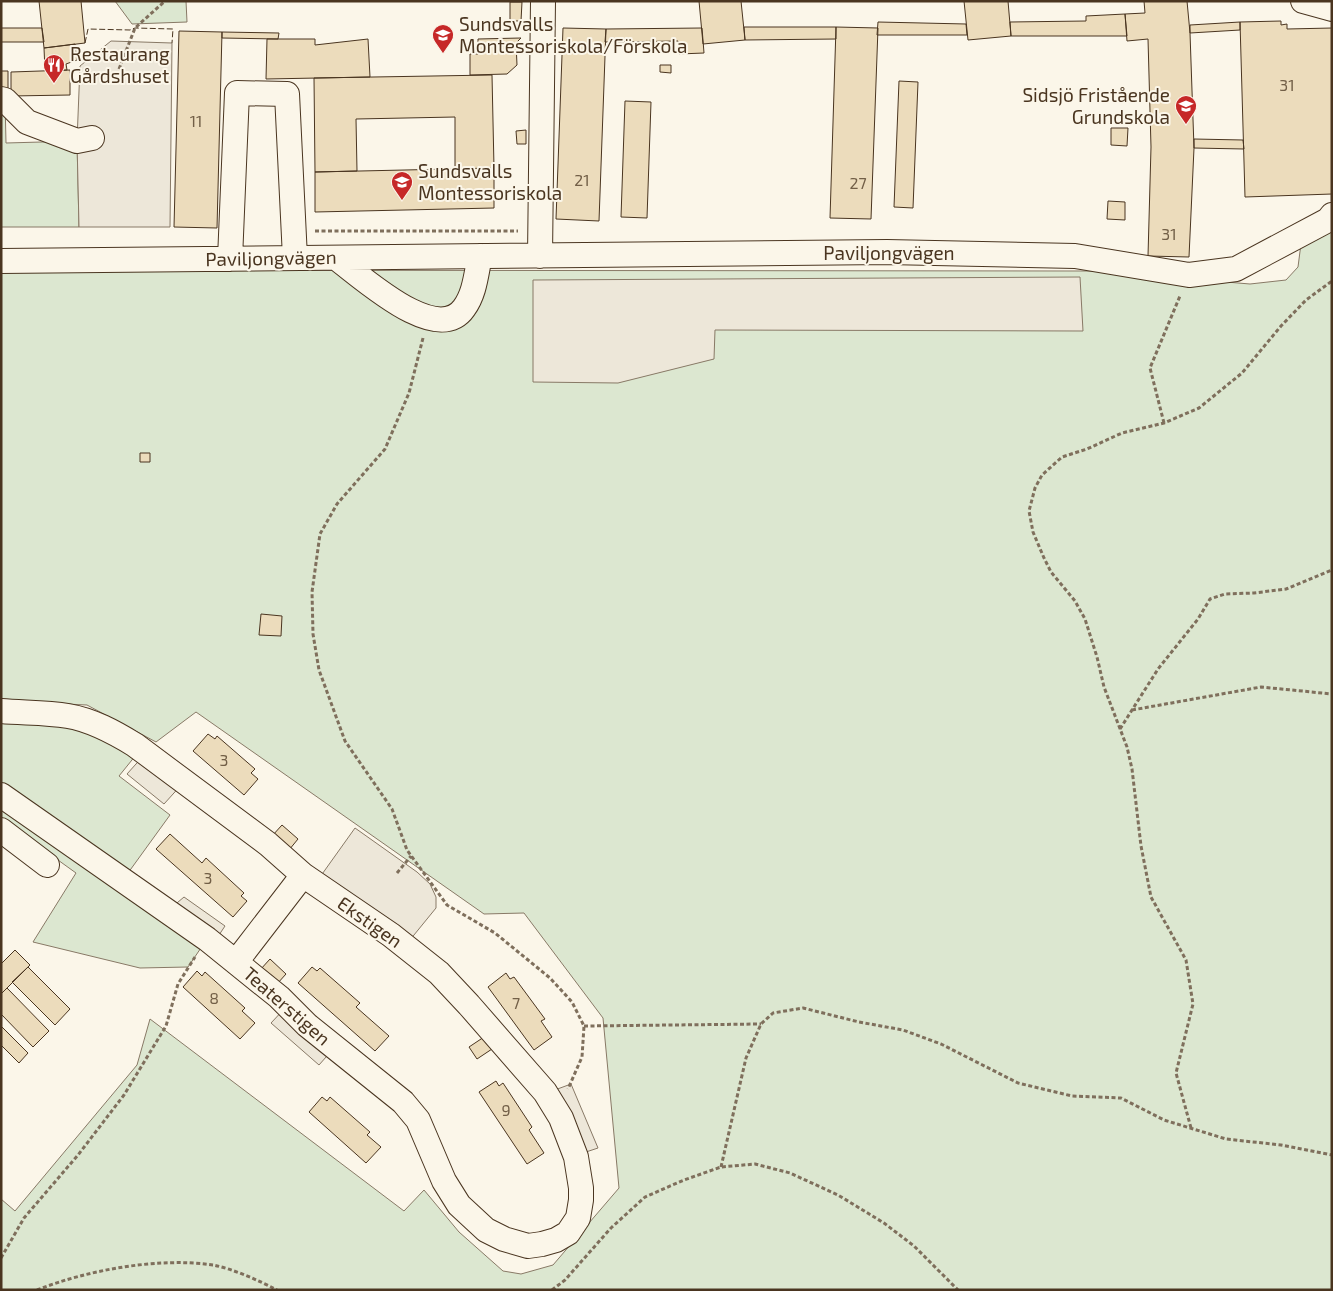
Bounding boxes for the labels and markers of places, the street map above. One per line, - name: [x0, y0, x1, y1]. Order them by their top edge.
- place label: Sundsvalls Montessoriskola/Förskola: [459, 12, 687, 57]
- school or university icon: Sundsvalls Montessoriskola/Förskola: [431, 23, 455, 54]
- place label: Restaurang Gårdshuset: [70, 42, 170, 87]
- restaurant icon: Restaurang Gårdshuset: [42, 53, 66, 84]
- place label: Sidsjö Fristående Grundskola: [1022, 83, 1170, 128]
- school or university icon: Sidsjö Fristående Grundskola: [1174, 94, 1198, 125]
- place label: Sundsvalls Montessoriskola: [418, 159, 562, 204]
- school or university icon: Sundsvalls Montessoriskola: [390, 170, 414, 201]

